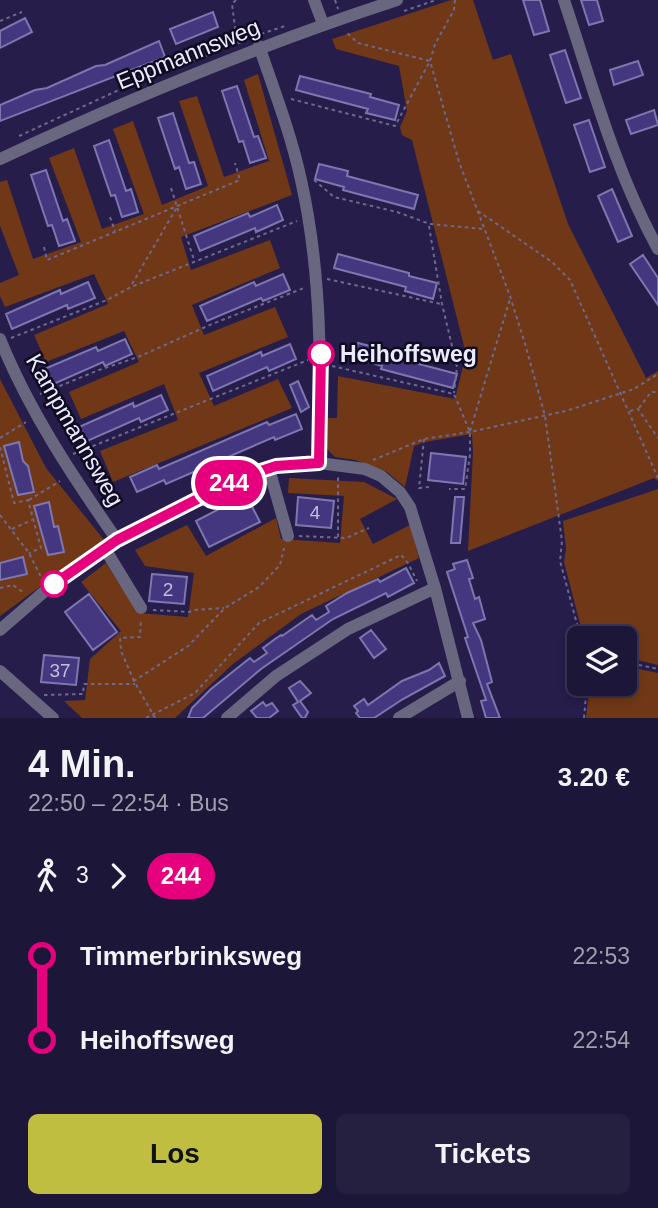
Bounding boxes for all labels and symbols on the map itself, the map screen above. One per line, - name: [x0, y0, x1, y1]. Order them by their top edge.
- street label: Eppmannsweg: [113, 13, 263, 95]
- marker: Heihoffsweg: [308, 341, 334, 367]
- place label: Heihoffsweg: [340, 341, 477, 367]
- street label: Kampmannsweg: [21, 349, 129, 511]
- line badge: 244: [189, 460, 269, 506]
- house number: 4: [310, 502, 321, 523]
- unlabelled marker: [41, 571, 67, 597]
- house number: 2: [163, 579, 173, 600]
- house number: 37: [49, 660, 71, 681]

